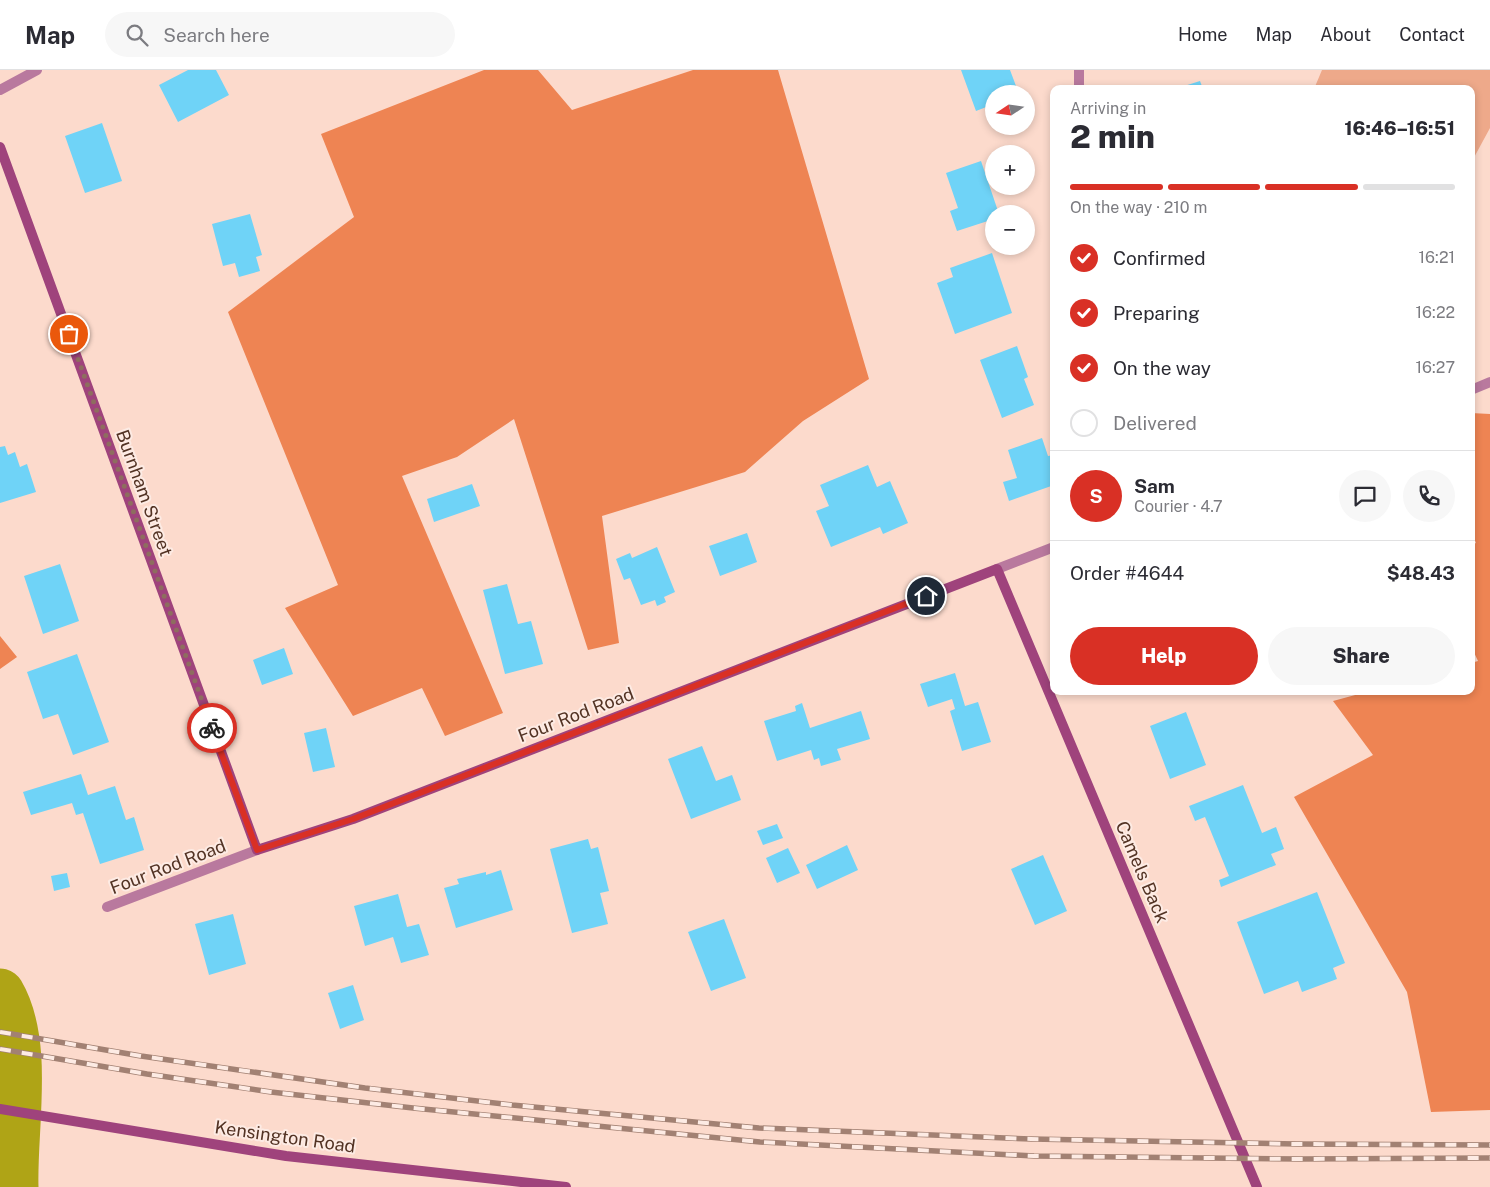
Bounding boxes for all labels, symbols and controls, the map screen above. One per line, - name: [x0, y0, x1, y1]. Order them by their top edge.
- search box: [105, 12, 455, 57]
- text: Map: [25, 21, 75, 49]
- icon: search: [123, 21, 151, 49]
- text: Search here: [163, 24, 270, 46]
- text: Home: [1178, 24, 1228, 45]
- text: Map: [1256, 24, 1292, 45]
- text: About: [1320, 24, 1371, 45]
- text: Contact: [1399, 24, 1465, 45]
- north arrow: [985, 85, 1035, 135]
- map controls: [985, 85, 1035, 255]
- text: Arriving in: [1070, 99, 1146, 118]
- text: 16:46–16:51: [1344, 117, 1455, 139]
- text: 2 min: [1070, 118, 1155, 155]
- button: +: [985, 145, 1035, 195]
- text: On the way · 210 m: [1070, 198, 1207, 217]
- button: −: [985, 205, 1035, 255]
- icon: check: [1070, 244, 1098, 272]
- text: Confirmed: [1113, 247, 1206, 269]
- text: 16:21: [1419, 248, 1455, 267]
- icon: check: [1070, 299, 1098, 327]
- text: Preparing: [1113, 302, 1200, 324]
- text: 16:22: [1416, 303, 1455, 322]
- pin: [48, 313, 90, 355]
- icon: bag: [55, 320, 83, 348]
- icon: check: [1070, 354, 1098, 382]
- text: On the way: [1113, 357, 1211, 379]
- text: 16:27: [1415, 358, 1455, 377]
- text: Delivered: [1113, 412, 1197, 434]
- street label: Burnham Street: [112, 427, 177, 559]
- button: chat: [1339, 470, 1391, 522]
- button: phone: [1403, 470, 1455, 522]
- text: Sam: [1134, 475, 1175, 497]
- text: S: [1089, 485, 1103, 507]
- text: Courier · 4.7: [1134, 497, 1223, 516]
- text: Order #4644: [1070, 562, 1184, 584]
- text: $48.43: [1387, 562, 1455, 584]
- pin: [905, 575, 947, 617]
- icon: home: [912, 582, 940, 610]
- button: Help: [1070, 627, 1258, 685]
- button: Share: [1268, 627, 1455, 685]
- street label: Four Rod Road: [515, 683, 637, 746]
- courier: [187, 703, 237, 753]
- icon: bike: [198, 714, 226, 742]
- street label: Camels Back: [1112, 818, 1173, 926]
- street label: Four Rod Road: [107, 835, 229, 898]
- street label: Kensington Road: [213, 1116, 357, 1157]

